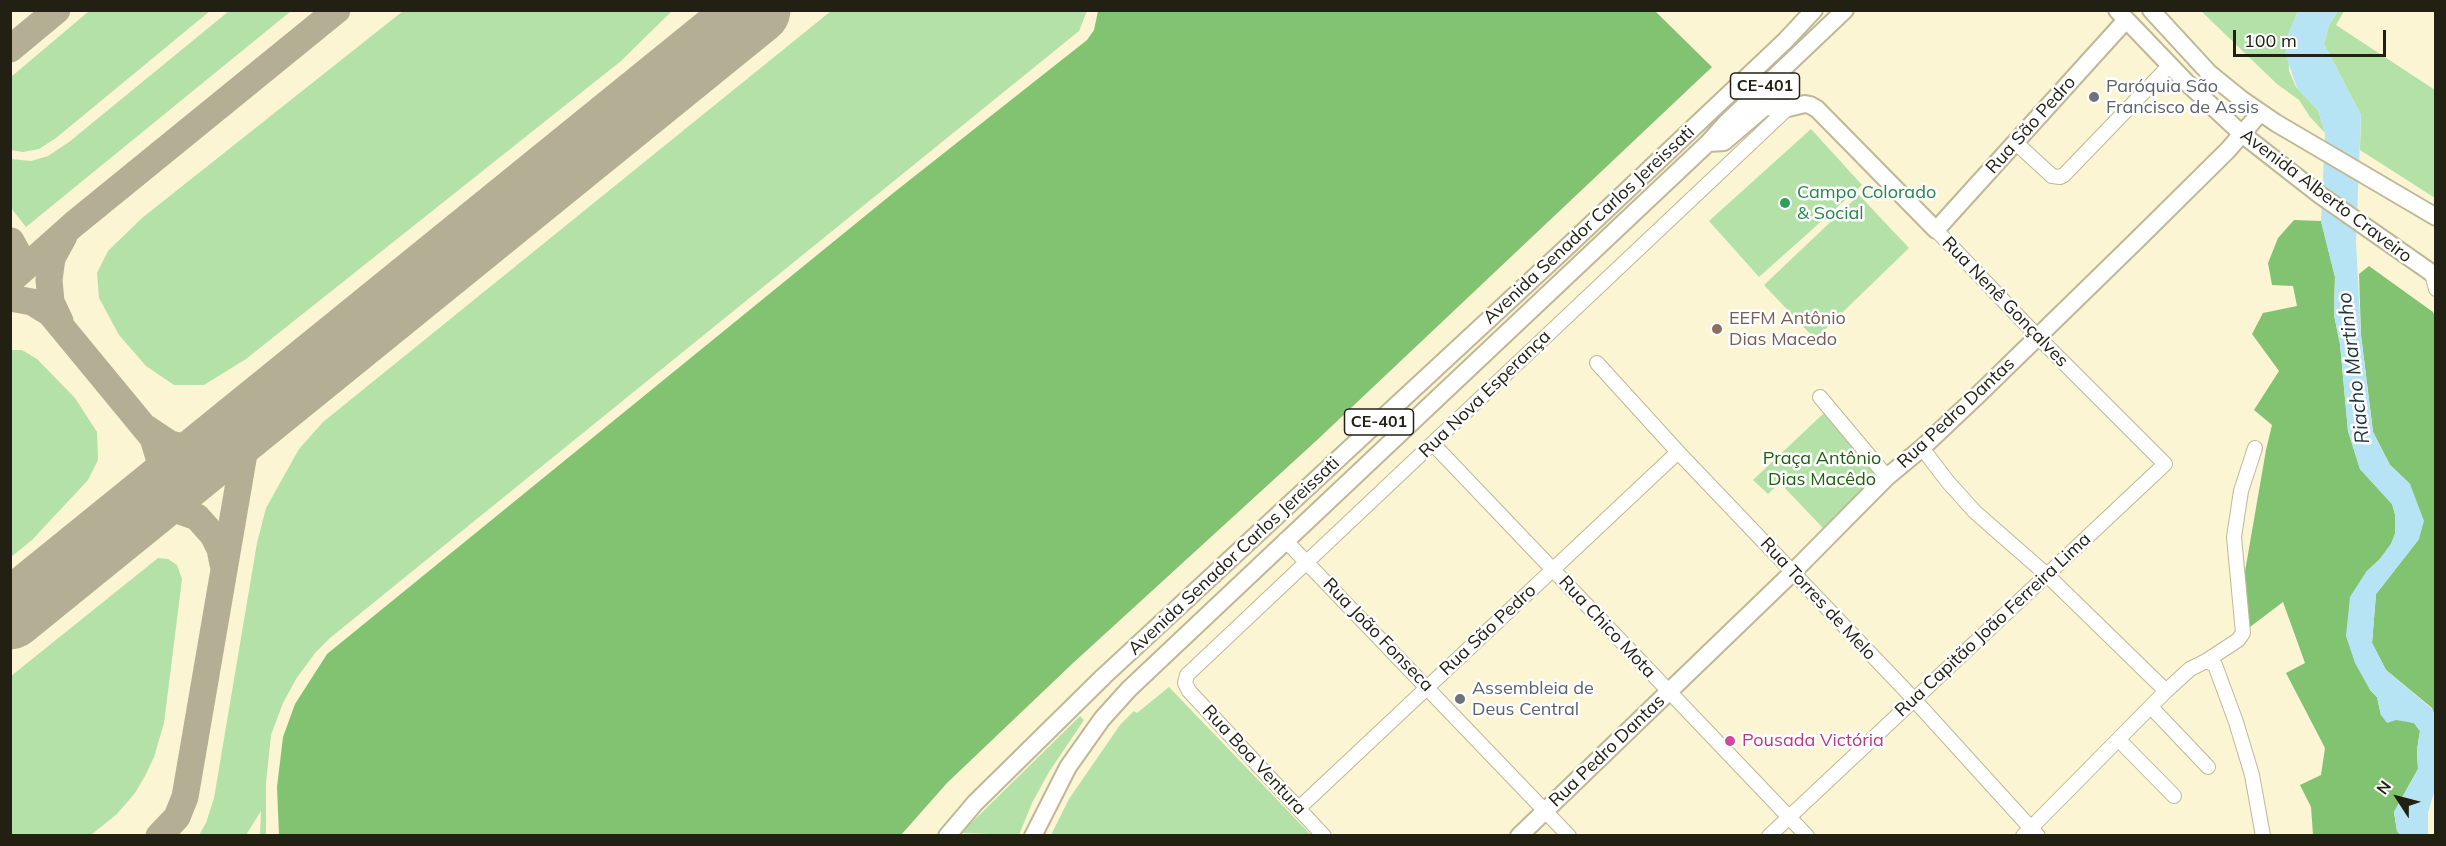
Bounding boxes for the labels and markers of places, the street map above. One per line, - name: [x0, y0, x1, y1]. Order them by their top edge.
- place label: Paróquia São Francisco de Assis: [2106, 76, 2259, 118]
- marker: Paróquia São Francisco de Assis: [2087, 90, 2101, 104]
- place label: Campo Colorado & Social: [1797, 182, 1936, 224]
- marker: Campo Colorado & Social: [1778, 196, 1792, 210]
- place label: EEFM Antônio Dias Macedo: [1729, 308, 1846, 350]
- marker: EEFM Antônio Dias Macedo: [1710, 322, 1724, 336]
- place label: Assembleia de Deus Central: [1472, 678, 1594, 720]
- marker: Assembleia de Deus Central: [1453, 692, 1467, 706]
- place label: Pousada Victória: [1742, 730, 1884, 752]
- marker: Pousada Victória: [1723, 734, 1737, 748]

